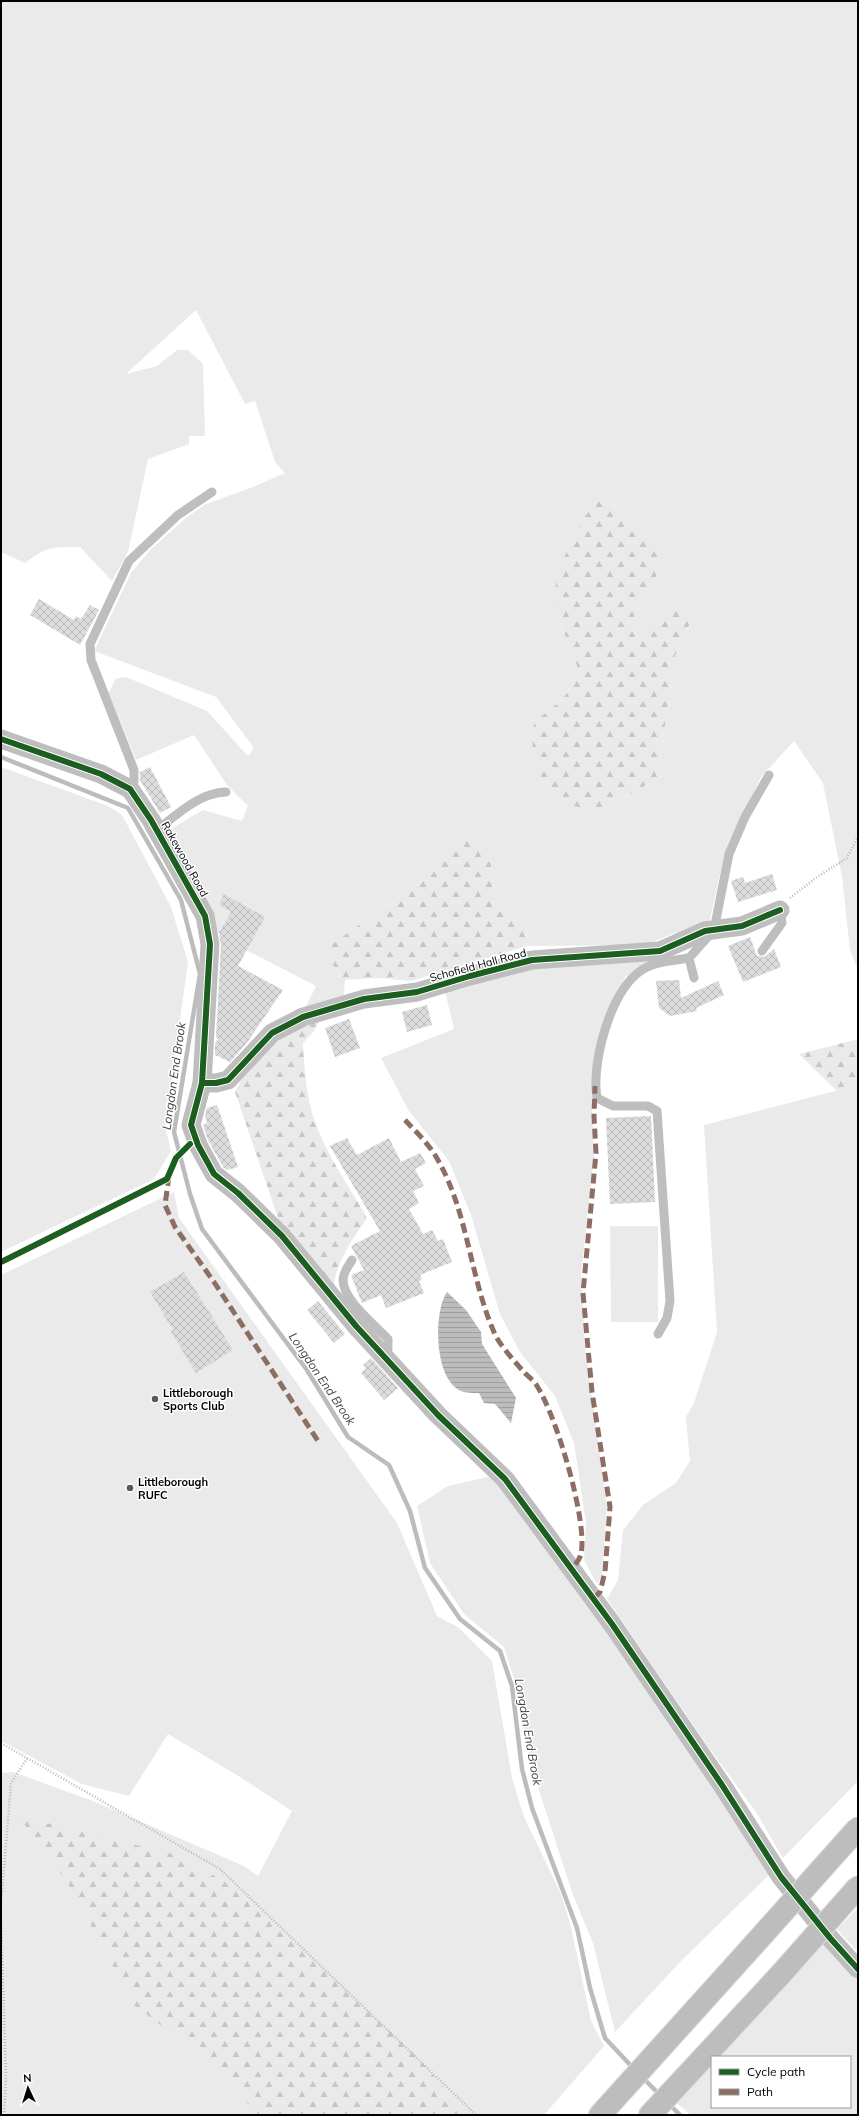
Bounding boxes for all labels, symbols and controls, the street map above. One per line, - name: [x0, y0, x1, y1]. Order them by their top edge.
- street label: Rakewood Road: [158, 819, 212, 899]
- street label: Schofield Hall Road: [428, 945, 528, 985]
- water label: Longdon End Brook: [159, 1020, 189, 1131]
- water label: Longdon End Brook: [286, 1330, 359, 1429]
- place label: Littleborough Sports Club: [163, 1386, 233, 1413]
- marker: Littleborough Sports Club: [150, 1394, 160, 1404]
- place label: Littleborough RUFC: [138, 1475, 208, 1502]
- marker: Littleborough RUFC: [125, 1483, 135, 1493]
- water label: Longdon End Brook: [512, 1677, 545, 1787]
- legend: [711, 2056, 851, 2108]
- text: Cycle path: [747, 2064, 805, 2079]
- north arrow: [8, 2068, 48, 2108]
- text: N: [23, 2071, 32, 2085]
- text: Path: [747, 2084, 773, 2099]

